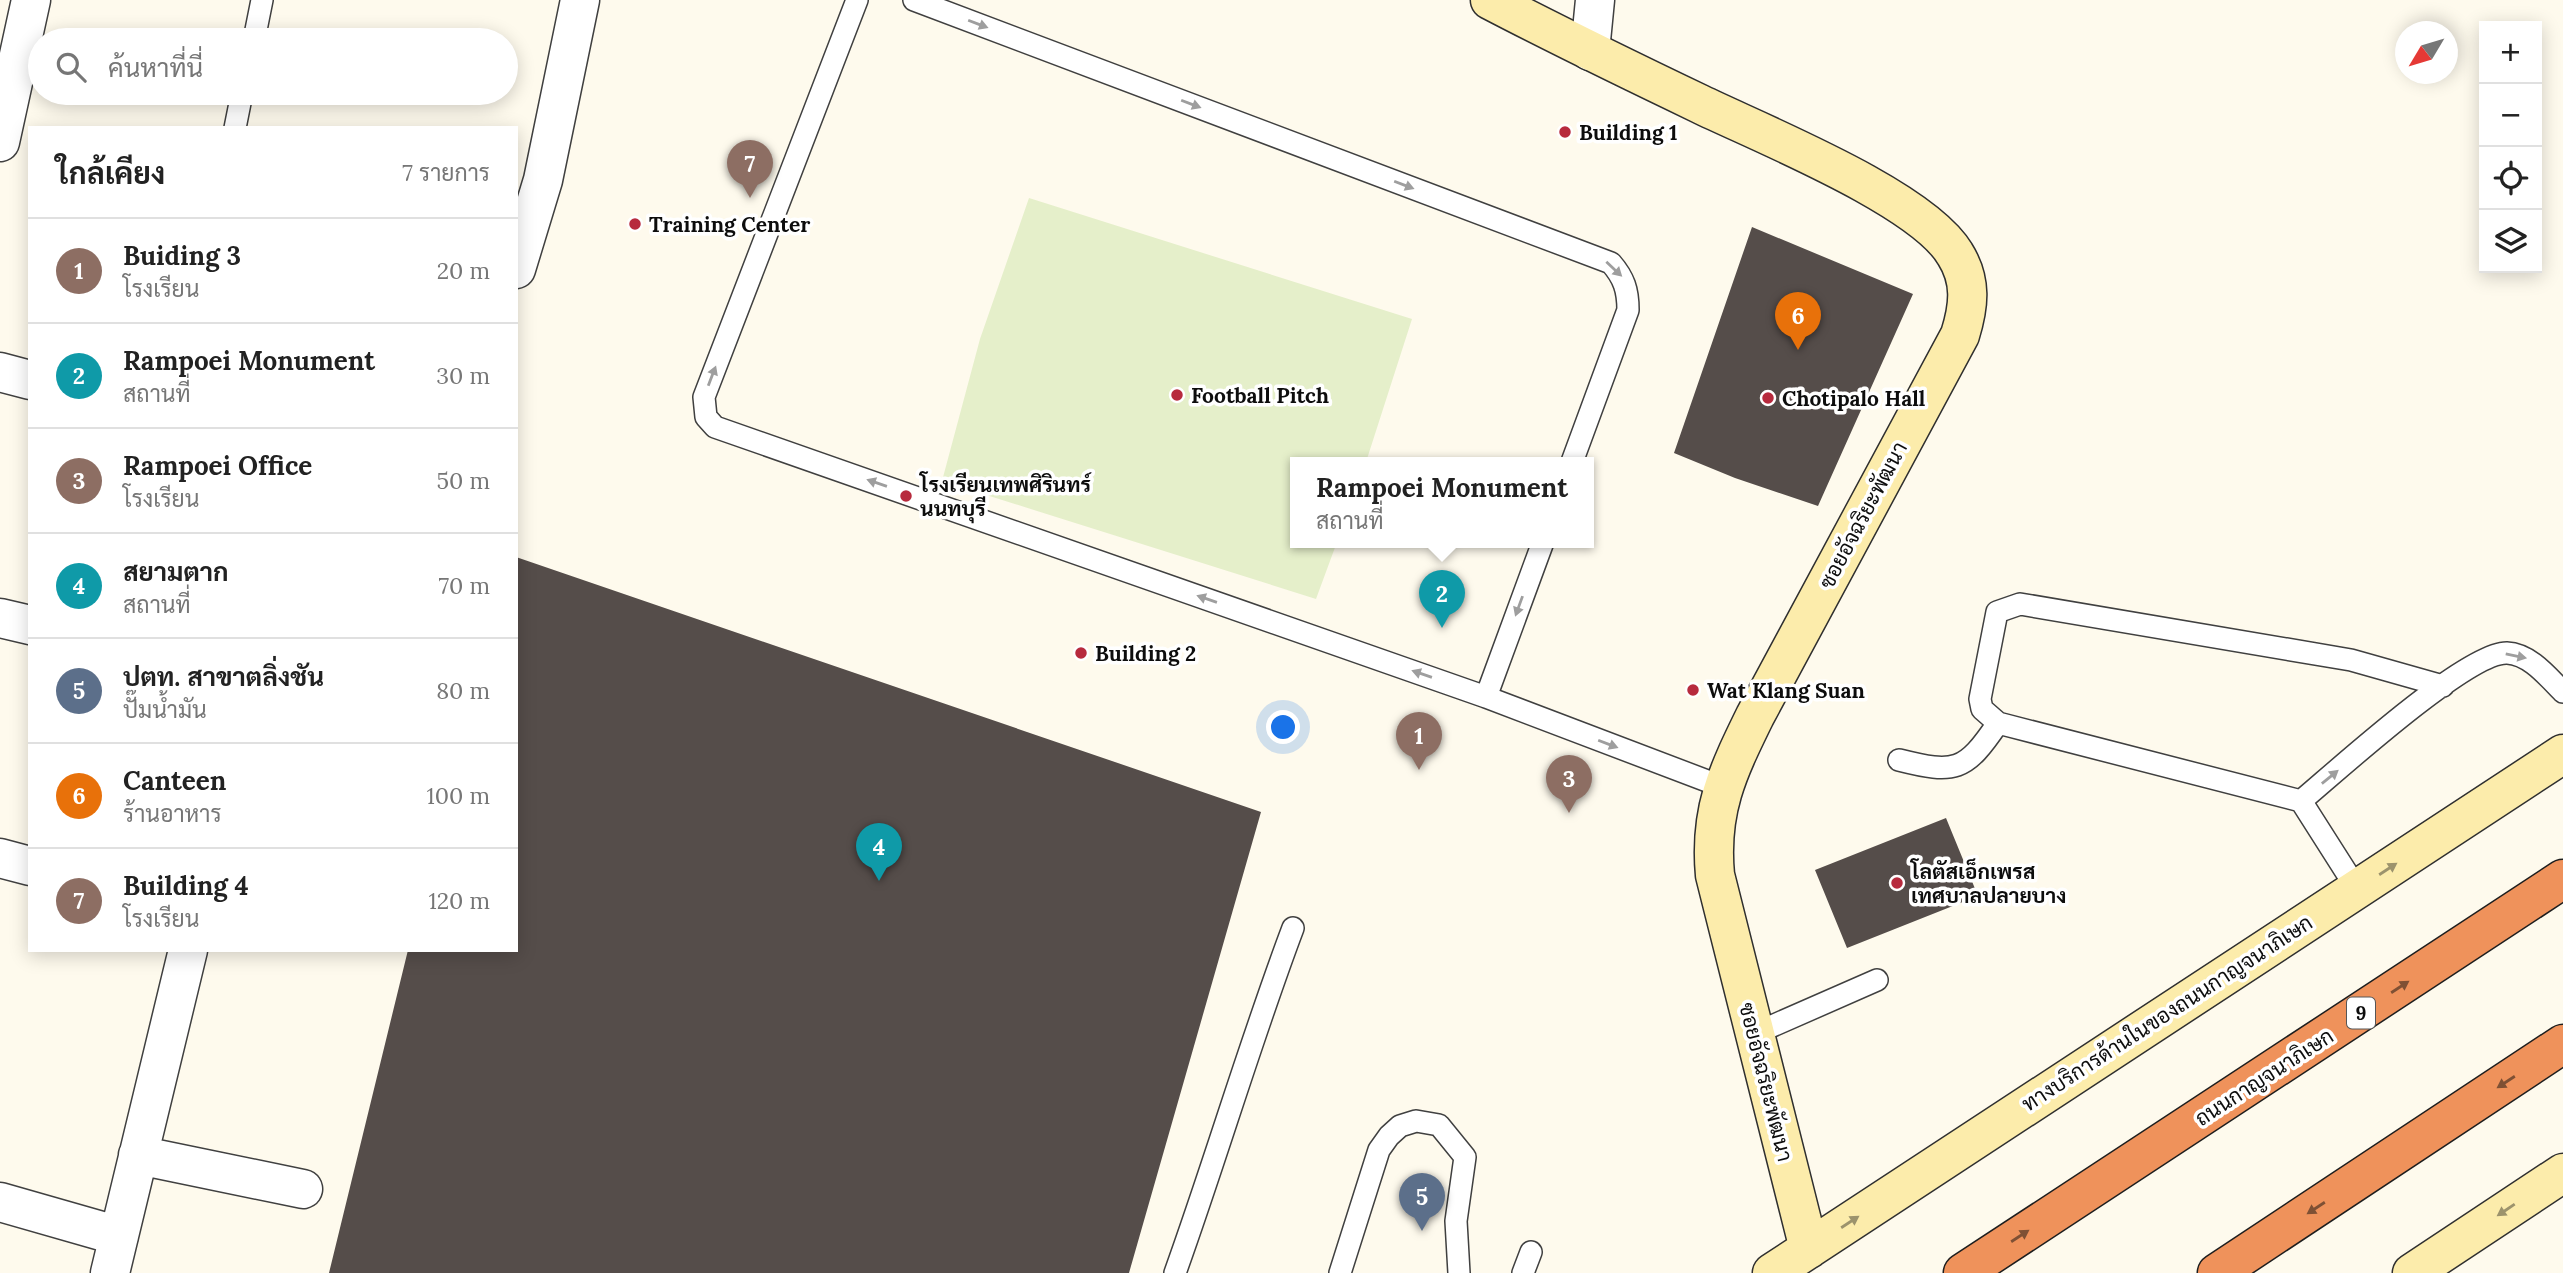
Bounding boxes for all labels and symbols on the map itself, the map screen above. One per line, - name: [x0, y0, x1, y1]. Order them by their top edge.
- one-way arrow: [967, 19, 988, 30]
- north arrow: [2395, 21, 2458, 84]
- one-way arrow: [1180, 99, 1201, 110]
- place label: Building 1: [1579, 119, 1678, 146]
- marker: Building 1: [1557, 124, 1573, 140]
- pin: 7: [727, 140, 773, 198]
- one-way arrow: [1393, 179, 1414, 190]
- place label: Training Center: [649, 211, 810, 238]
- marker: Training Center: [627, 216, 643, 232]
- one-way arrow: [1605, 260, 1622, 277]
- pin: 6: [1775, 292, 1821, 350]
- one-way arrow: [707, 365, 718, 386]
- place label: Football Pitch: [1191, 382, 1329, 409]
- place label: Chotipalo Hall: [1782, 385, 1926, 412]
- marker: Football Pitch: [1169, 387, 1185, 403]
- marker: Chotipalo Hall: [1760, 390, 1776, 406]
- street label: ซอยอัจฉริยะพัฒนา: [1813, 437, 1913, 593]
- place label: โรงเรียนเทพศิรินทร์ นนทบุรี: [918, 471, 1092, 524]
- one-way arrow: [866, 478, 887, 489]
- marker: โรงเรียนเทพศิรินทร์ นนทบุรี: [898, 488, 914, 504]
- pin: 2: [1419, 570, 1465, 628]
- one-way arrow: [1196, 593, 1217, 604]
- one-way arrow: [1513, 596, 1524, 617]
- place label: Building 2: [1095, 640, 1196, 667]
- marker: Building 2: [1073, 645, 1089, 661]
- one-way arrow: [2505, 651, 2527, 662]
- one-way arrow: [1411, 669, 1432, 680]
- place label: Wat Klang Suan: [1707, 677, 1865, 704]
- marker: Wat Klang Suan: [1685, 682, 1701, 698]
- your location: [1266, 710, 1300, 744]
- pin: 1: [1396, 712, 1442, 770]
- one-way arrow: [1598, 739, 1619, 750]
- pin: 3: [1546, 755, 1592, 813]
- one-way arrow: [2320, 770, 2338, 785]
- pin: 4: [856, 823, 902, 881]
- place label: โลตัสเอ็กเพรส เทศบาลปลายบาง: [1909, 858, 2066, 909]
- one-way arrow: [2378, 862, 2398, 875]
- marker: โลตัสเอ็กเพรส เทศบาลปลายบาง: [1889, 875, 1905, 891]
- street label: ทางบริการด้านในของถนนกาญจนาภิเษก: [2017, 910, 2317, 1116]
- one-way arrow: [2391, 980, 2409, 994]
- road number: 9: [2347, 998, 2375, 1028]
- street label: ซอยอัจฉริยะพัฒนา: [1733, 1000, 1799, 1164]
- street label: ถนนกาญจนาภิเษก: [2190, 1023, 2338, 1131]
- one-way arrow: [2497, 1075, 2515, 1089]
- pin: 5: [1399, 1173, 1445, 1231]
- one-way arrow: [2307, 1201, 2326, 1214]
- one-way arrow: [2496, 1204, 2516, 1217]
- one-way arrow: [1840, 1216, 1859, 1229]
- one-way arrow: [2011, 1229, 2029, 1243]

